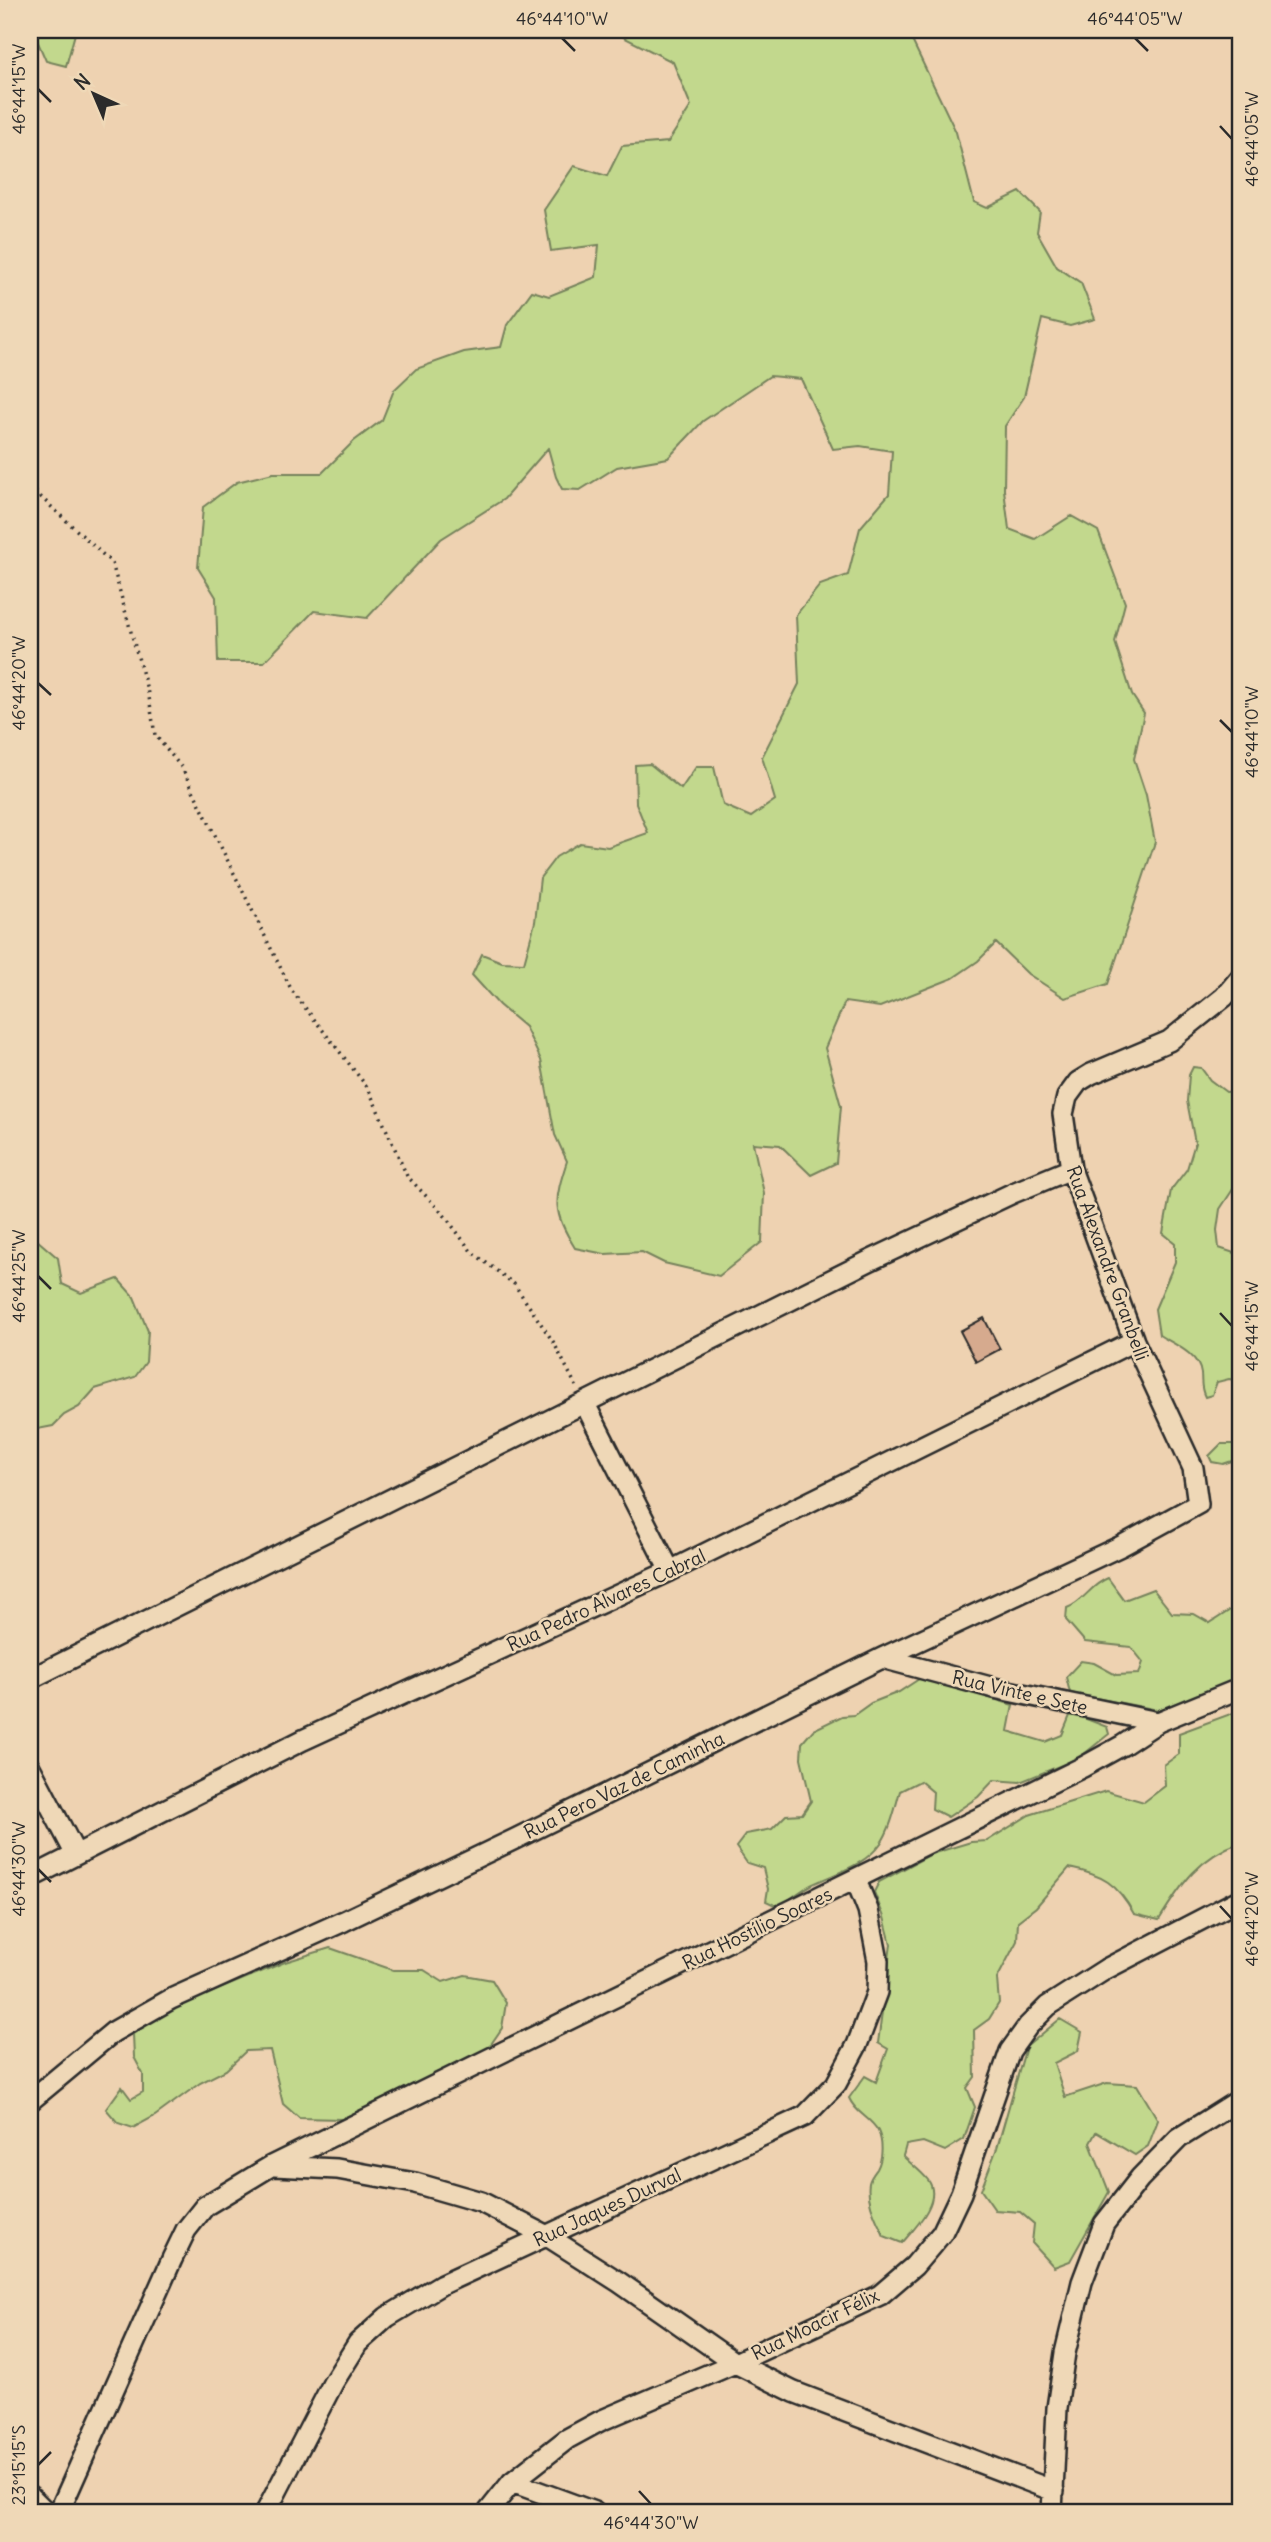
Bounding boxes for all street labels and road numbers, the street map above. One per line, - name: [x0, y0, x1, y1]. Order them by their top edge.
- street label: Rua Alexandre Granbelli: [1062, 1162, 1154, 1364]
- street label: Rua Pedro Alvares Cabral: [503, 1543, 709, 1657]
- street label: Rua Vinte e Sete: [950, 1665, 1090, 1719]
- street label: Rua Pero Vaz de Caminha: [520, 1726, 728, 1844]
- street label: Rua Hostílio Soares: [678, 1881, 836, 1975]
- street label: Rua Jaques Durval: [529, 2162, 685, 2252]
- street label: Rua Moacir Félix: [747, 2282, 883, 2365]

